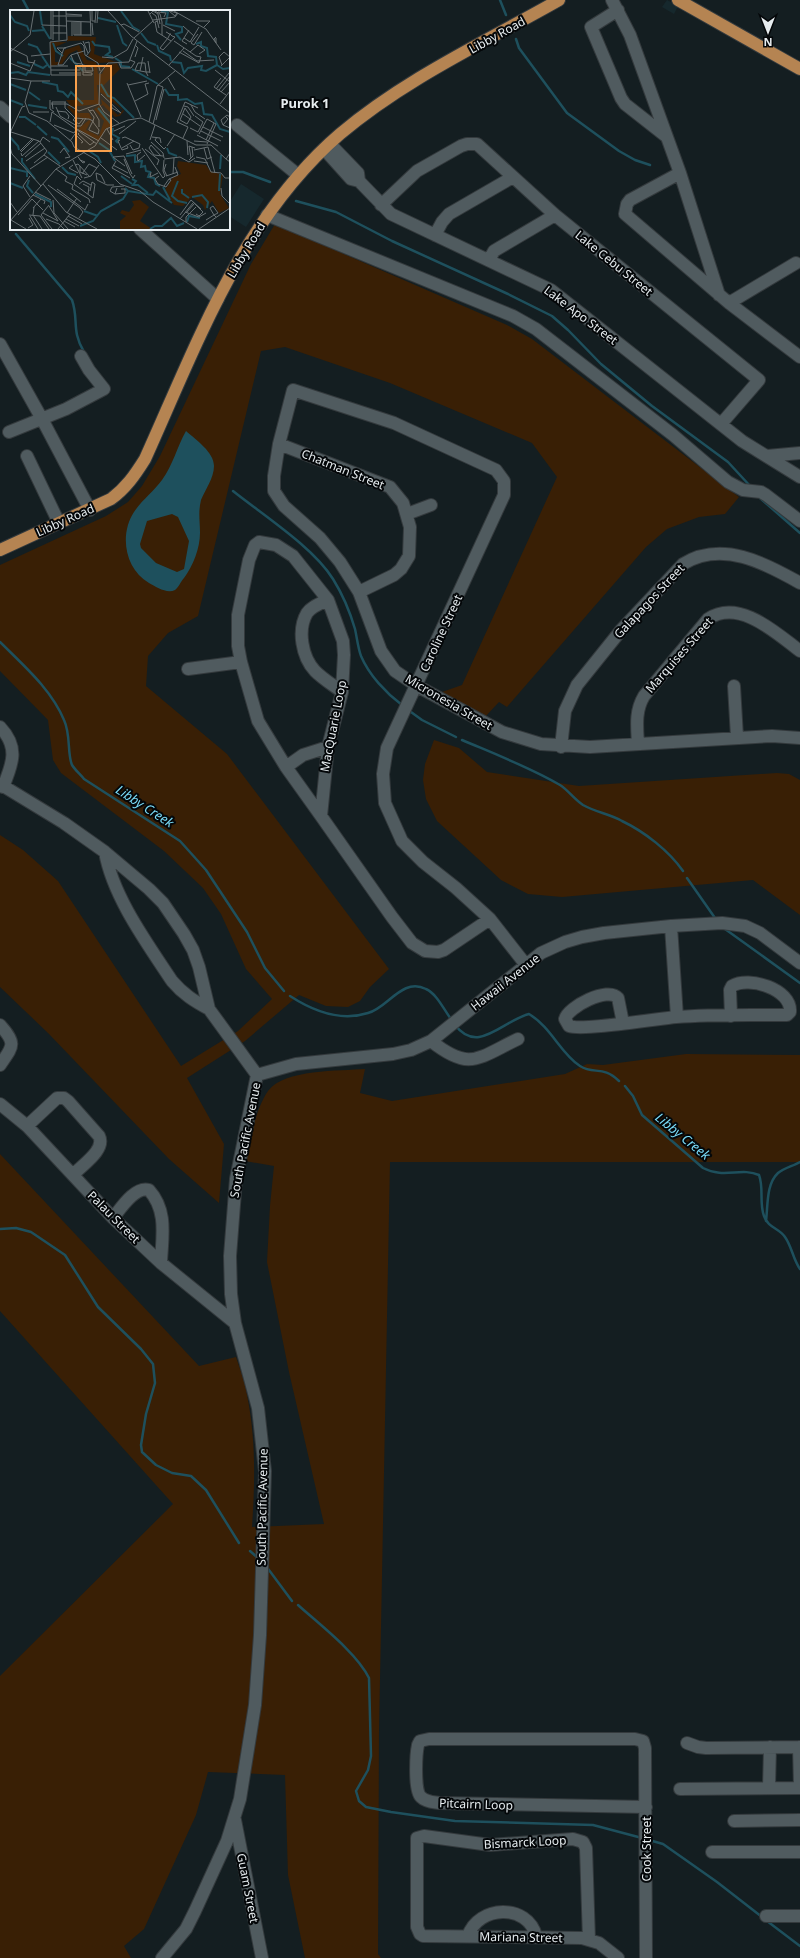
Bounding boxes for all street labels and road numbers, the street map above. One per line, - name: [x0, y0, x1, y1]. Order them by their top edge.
- street label: Libby Road: [466, 13, 528, 57]
- street label: Libby Road: [223, 219, 269, 281]
- street label: Lake Cebu Street: [572, 226, 657, 300]
- street label: Lake Apo Street: [541, 282, 622, 349]
- street label: Chatman Street: [299, 445, 388, 494]
- street label: Libby Road: [33, 500, 97, 540]
- street label: Galapagos Street: [610, 559, 689, 642]
- street label: Caroline Street: [416, 591, 467, 674]
- street label: Marquises Street: [641, 613, 717, 696]
- street label: Micronesia Street: [402, 670, 496, 734]
- street label: MacQuarie Loop: [316, 679, 350, 773]
- street label: Hawaii Avenue: [467, 950, 543, 1014]
- street label: South Pacific Avenue: [225, 1081, 265, 1199]
- street label: Palau Street: [84, 1187, 144, 1247]
- street label: South Pacific Avenue: [252, 1448, 272, 1566]
- street label: Pitcairn Loop: [439, 1794, 513, 1814]
- street label: Cook Street: [638, 1816, 655, 1882]
- street label: Bismarck Loop: [483, 1831, 567, 1853]
- street label: Guam Street: [233, 1852, 263, 1925]
- street label: Mariana Street: [479, 1928, 563, 1946]

